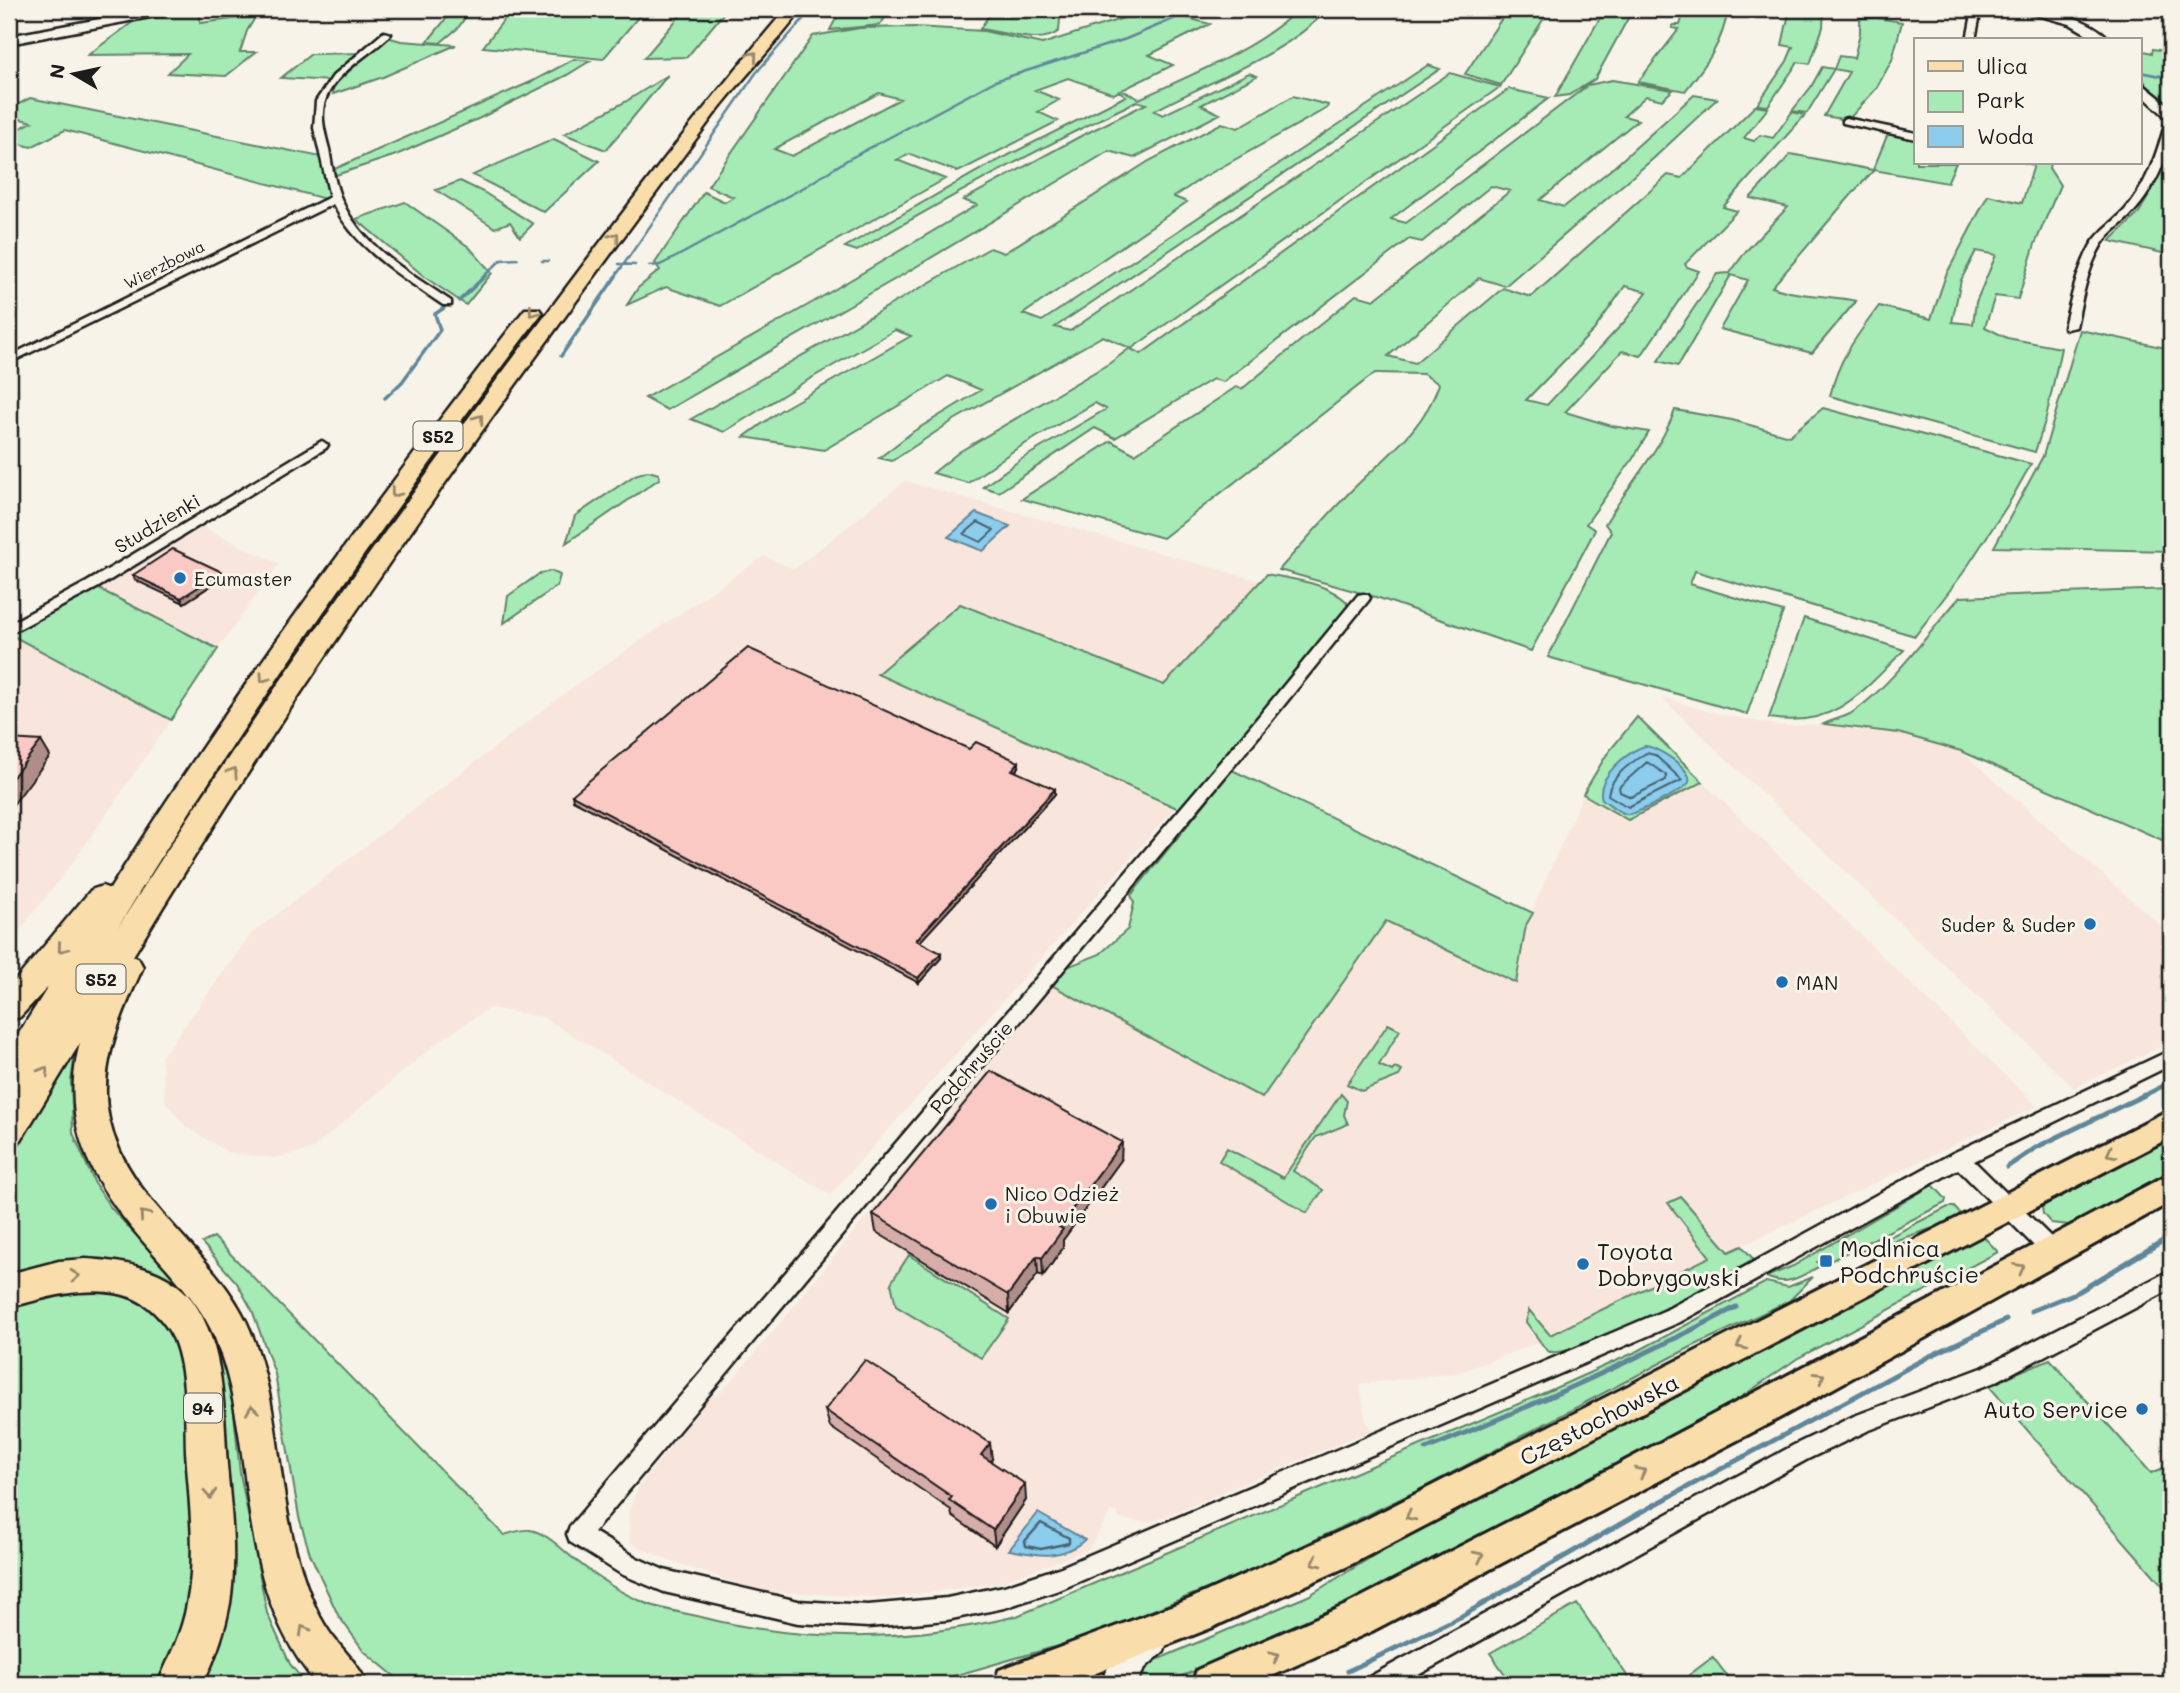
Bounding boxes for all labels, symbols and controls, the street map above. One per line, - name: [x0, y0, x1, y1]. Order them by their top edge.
- north arrow: [38, 38, 108, 108]
- legend: [1914, 38, 2142, 164]
- one-way arrow: [745, 51, 757, 64]
- text: Ulica: [1977, 52, 2028, 79]
- text: N: [43, 62, 70, 80]
- text: Park: [1977, 86, 2025, 113]
- text: Woda: [1977, 122, 2034, 149]
- one-way arrow: [606, 232, 619, 244]
- street label: Wierzbowa: [120, 235, 208, 293]
- one-way arrow: [529, 304, 542, 316]
- one-way arrow: [470, 414, 483, 427]
- road number: S52: [414, 422, 462, 450]
- one-way arrow: [391, 485, 404, 497]
- street label: Studzienki: [109, 488, 205, 558]
- place label: Ecumaster: [194, 566, 292, 591]
- marker: Ecumaster: [172, 570, 188, 586]
- one-way arrow: [260, 670, 272, 683]
- one-way arrow: [224, 767, 237, 780]
- place label: Suder & Suder: [1941, 912, 2076, 937]
- marker: Suder & Suder: [2082, 916, 2098, 932]
- one-way arrow: [58, 940, 70, 953]
- road number: S52: [76, 964, 126, 994]
- place label: MAN: [1796, 970, 1838, 995]
- marker: MAN: [1774, 974, 1790, 990]
- street label: Podchruście: [924, 1016, 1018, 1118]
- one-way arrow: [36, 1066, 49, 1079]
- one-way arrow: [2106, 1145, 2118, 1159]
- place label: Nico Odzież i Obuwie: [1005, 1181, 1119, 1228]
- marker: Nico Odzież i Obuwie: [983, 1196, 999, 1212]
- one-way arrow: [140, 1211, 152, 1224]
- place label: Modlnica Podchruście: [1840, 1233, 1979, 1289]
- place label: Toyota Dobrygowski: [1597, 1236, 1740, 1292]
- marker: Modlnica Podchruście: [1818, 1253, 1834, 1269]
- marker: Toyota Dobrygowski: [1575, 1256, 1591, 1272]
- one-way arrow: [2012, 1263, 2025, 1276]
- one-way arrow: [70, 1269, 81, 1284]
- one-way arrow: [1736, 1336, 1749, 1350]
- street label: Częstochowska: [1514, 1366, 1684, 1472]
- one-way arrow: [1813, 1372, 1825, 1385]
- road number: 94: [184, 1394, 222, 1422]
- place label: Auto Service: [1983, 1394, 2128, 1424]
- marker: Auto Service: [2134, 1401, 2150, 1417]
- one-way arrow: [245, 1404, 260, 1416]
- one-way arrow: [1634, 1467, 1646, 1480]
- one-way arrow: [202, 1489, 217, 1500]
- one-way arrow: [1405, 1507, 1417, 1521]
- one-way arrow: [1472, 1551, 1484, 1565]
- one-way arrow: [1311, 1554, 1323, 1568]
- one-way arrow: [299, 1625, 312, 1637]
- one-way arrow: [1268, 1650, 1280, 1664]

